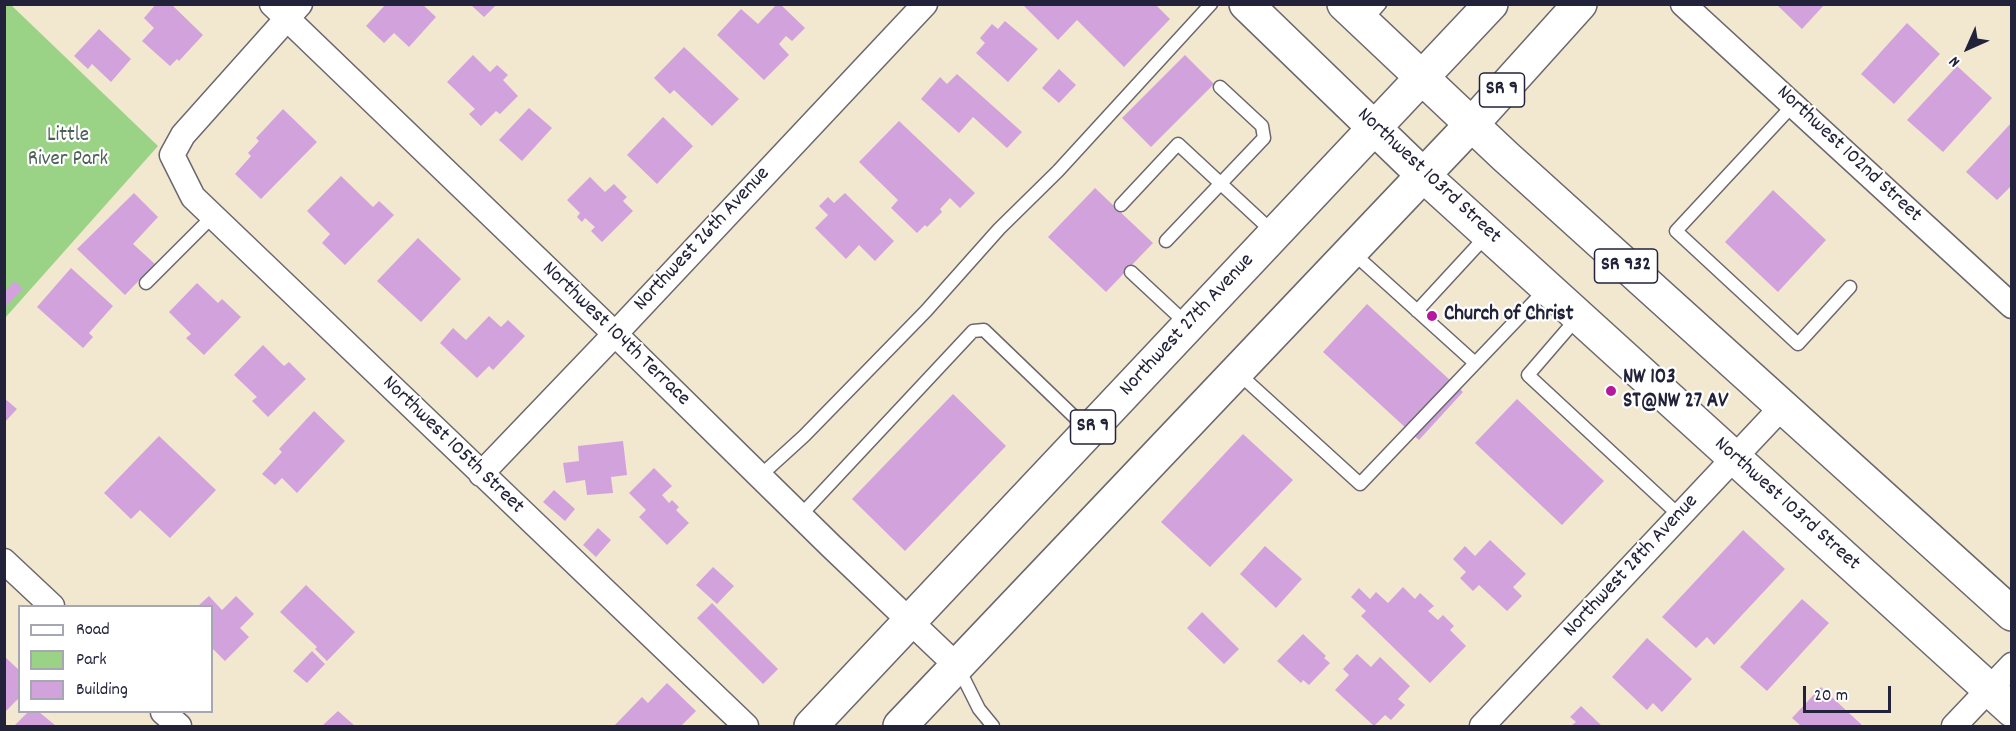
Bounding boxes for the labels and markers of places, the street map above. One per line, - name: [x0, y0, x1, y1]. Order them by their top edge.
- place label: Church of Christ: [1444, 303, 1573, 329]
- marker: Church of Christ: [1425, 309, 1439, 323]
- place label: NW 103 ST@NW 27 AV: [1623, 366, 1728, 416]
- marker: NW 103 ST@NW 27 AV: [1604, 384, 1618, 398]

